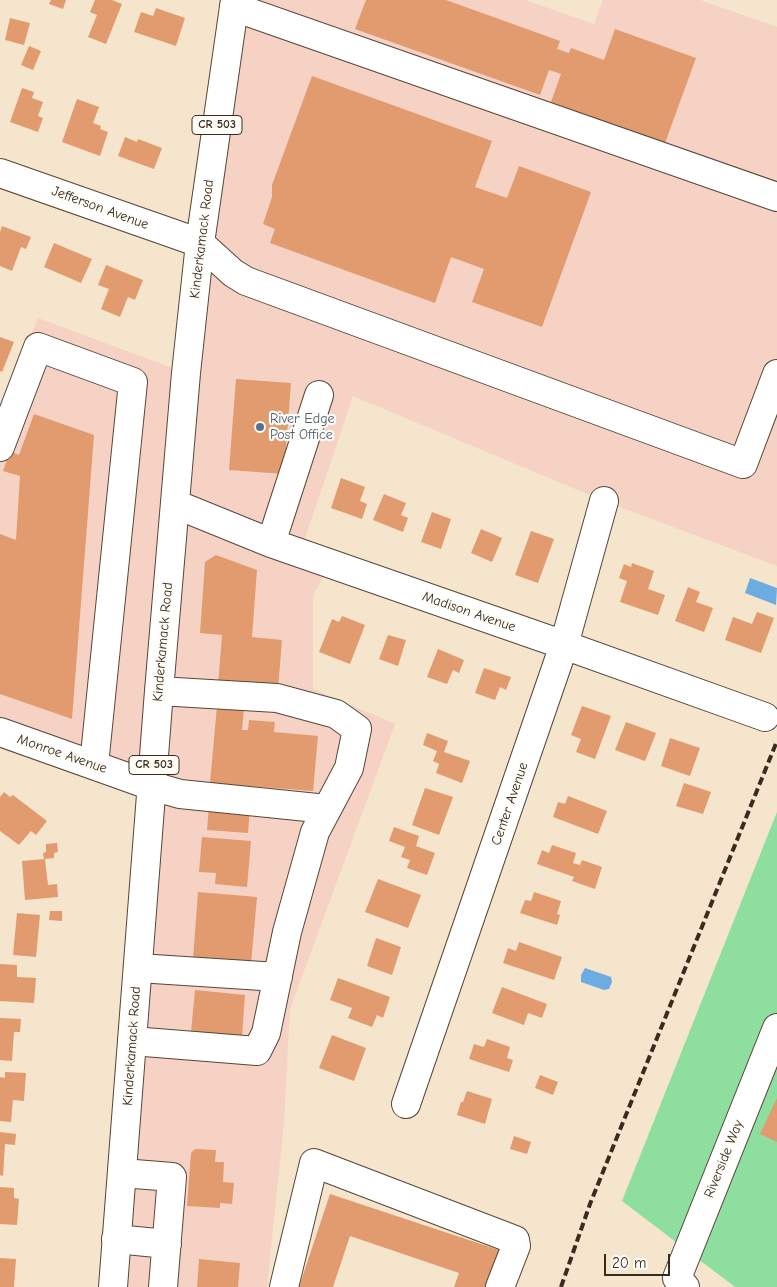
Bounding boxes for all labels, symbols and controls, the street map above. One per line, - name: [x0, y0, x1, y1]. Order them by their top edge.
- road number: CR 503: [192, 116, 242, 134]
- street label: Kinderkamack Road: [186, 179, 218, 299]
- street label: Jefferson Avenue: [49, 183, 151, 233]
- place label: River Edge Post Office: [270, 411, 335, 444]
- marker: River Edge Post Office: [254, 421, 266, 433]
- street label: Kinderkamack Road: [149, 582, 177, 702]
- street label: Madison Avenue: [420, 588, 518, 636]
- street label: Monroe Avenue: [15, 731, 109, 777]
- road number: CR 503: [129, 756, 179, 774]
- street label: Center Avenue: [488, 760, 532, 848]
- street label: Kinderkamack Road: [119, 986, 145, 1106]
- street label: Riverside Way: [701, 1118, 747, 1200]
- scale bar: [607, 1244, 673, 1276]
- text: 20 m: [612, 1254, 646, 1272]

